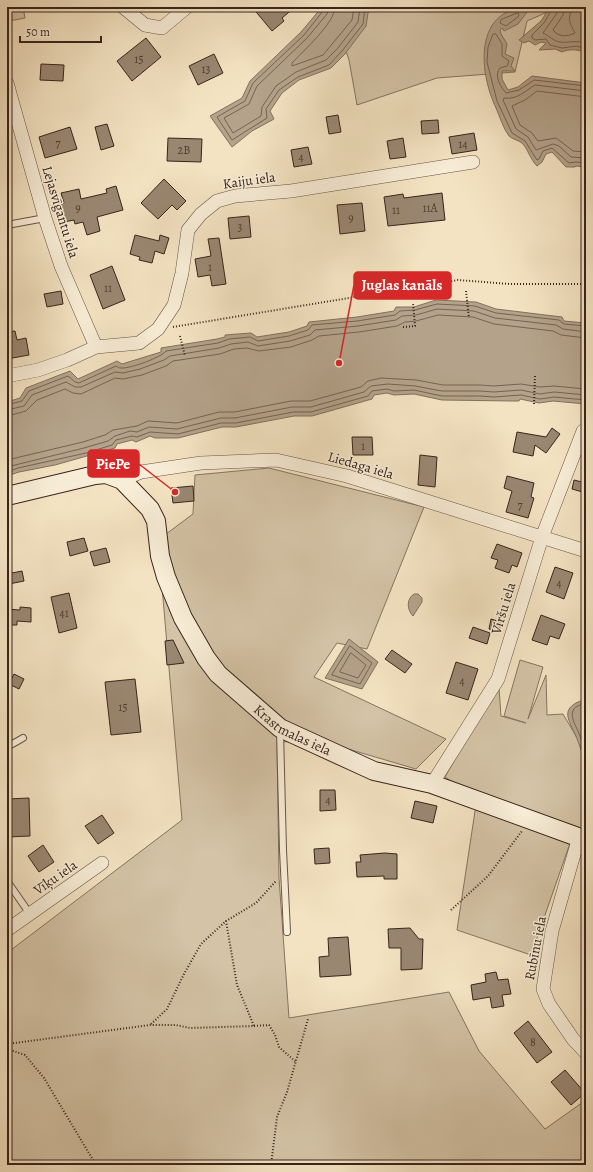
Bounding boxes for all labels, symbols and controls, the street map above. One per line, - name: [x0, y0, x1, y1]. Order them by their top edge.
- scale bar: [20, 18, 101, 44]
- text: 50 m: [26, 24, 50, 40]
- house number: 15: [134, 51, 144, 67]
- house number: 13: [201, 61, 211, 77]
- house number: 7: [55, 135, 61, 151]
- house number: 14: [458, 136, 468, 152]
- house number: 2B: [178, 142, 190, 158]
- house number: 4: [298, 149, 304, 165]
- street label: Lejasvīgantu iela: [37, 164, 84, 261]
- street label: Kaiju iela: [221, 167, 277, 194]
- house number: 9: [75, 200, 81, 216]
- house number: 11A: [422, 200, 439, 216]
- house number: 11: [392, 202, 400, 218]
- house number: 9: [348, 210, 354, 226]
- house number: 3: [238, 219, 243, 235]
- house number: 1: [208, 259, 212, 275]
- callout: Juglas kanāls: [354, 272, 451, 299]
- text: Juglas kanāls: [362, 275, 442, 295]
- house number: 11: [104, 280, 112, 296]
- house number: 1: [361, 438, 365, 454]
- street label: Liedaga iela: [326, 447, 396, 484]
- callout: PiePe: [88, 450, 139, 477]
- text: PiePe: [96, 454, 130, 474]
- house number: 7: [517, 497, 523, 513]
- house number: 4: [556, 575, 562, 591]
- street label: Viršu iela: [486, 579, 521, 637]
- house number: 41: [59, 605, 69, 621]
- house number: 4: [459, 673, 465, 689]
- house number: 15: [118, 699, 128, 715]
- street label: Krastmalas iela: [249, 700, 335, 760]
- house number: 4: [325, 792, 331, 808]
- street label: Vīķu iela: [29, 855, 81, 900]
- street label: Rubīnu iela: [520, 914, 551, 982]
- house number: 8: [530, 1034, 536, 1050]

